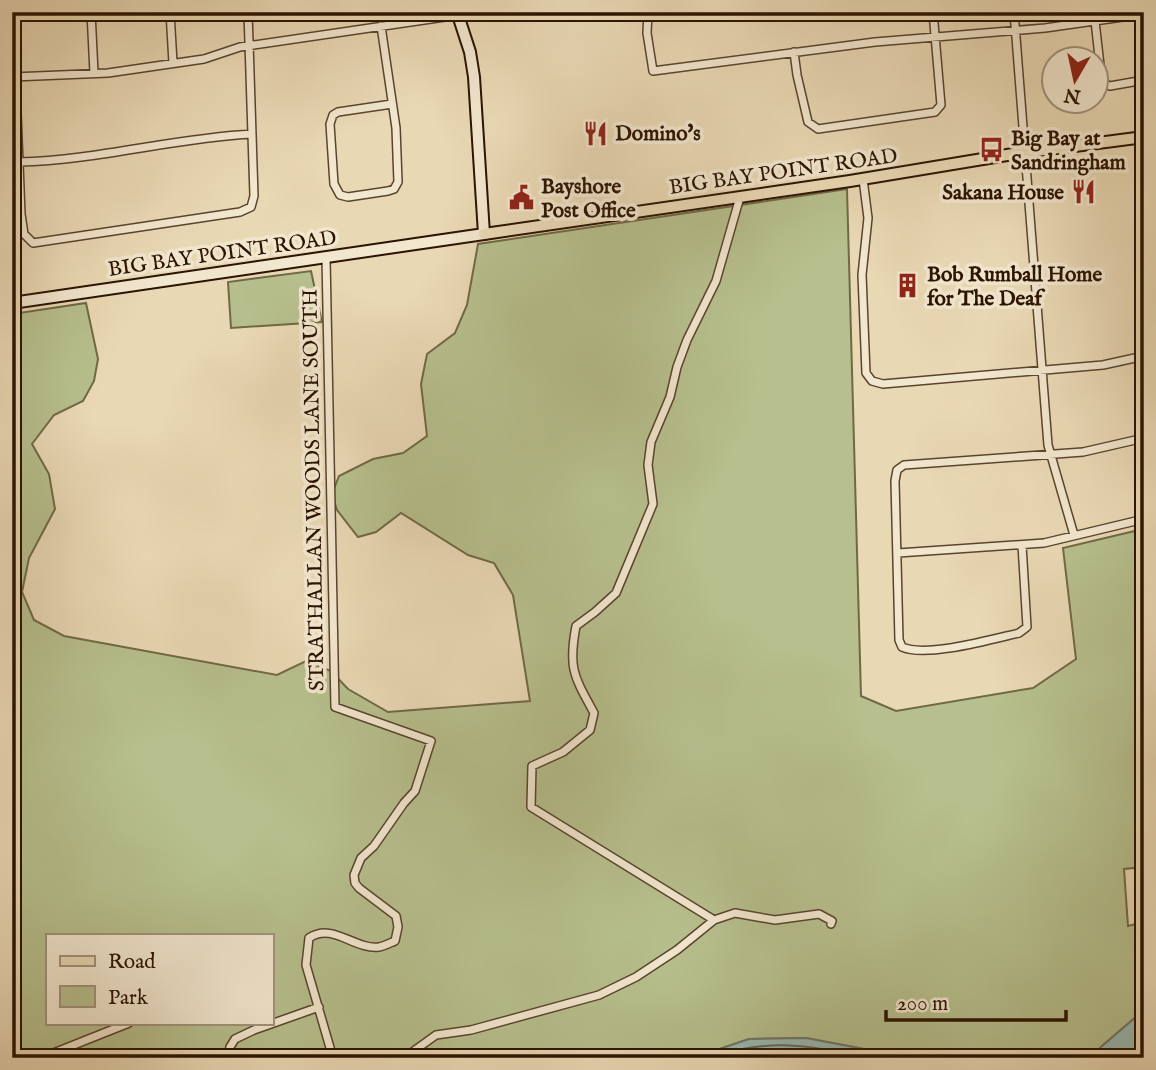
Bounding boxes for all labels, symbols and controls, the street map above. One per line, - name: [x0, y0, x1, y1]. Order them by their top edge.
- north arrow: [1040, 46, 1110, 116]
- text: N: [1062, 82, 1084, 108]
- restaurant icon: Domino's: [581, 119, 609, 147]
- place label: Domino's: [615, 121, 701, 148]
- place label: Big Bay at Sandringham: [1011, 126, 1126, 177]
- bus stop icon: Big Bay at Sandringham: [977, 136, 1005, 164]
- street label: BIG BAY POINT ROAD: [667, 143, 899, 202]
- place label: Bayshore Post Office: [541, 174, 636, 225]
- restaurant icon: Sakana House: [1070, 178, 1098, 206]
- place label: Sakana House: [942, 180, 1064, 207]
- public building icon: Bayshore Post Office: [507, 184, 535, 212]
- street label: BIG BAY POINT ROAD: [106, 225, 338, 284]
- place label: Bob Rumball Home for The Deaf: [927, 262, 1102, 313]
- building icon: Bob Rumball Home for The Deaf: [893, 272, 921, 300]
- street label: STRATHALLAN WOODS LANE SOUTH: [297, 289, 332, 691]
- legend: [46, 934, 273, 1024]
- text: Road: [108, 949, 156, 976]
- scale bar: [886, 979, 1067, 1023]
- text: Park: [108, 985, 149, 1012]
- text: 200 m: [897, 991, 948, 1018]

